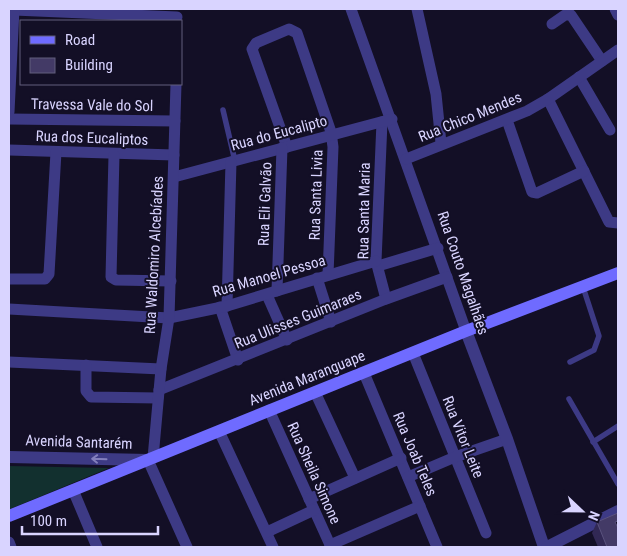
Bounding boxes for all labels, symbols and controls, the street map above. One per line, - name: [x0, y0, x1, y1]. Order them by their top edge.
- legend: [20, 20, 182, 85]
- text: Road: [65, 31, 95, 49]
- text: Building: [65, 56, 113, 74]
- street label: Rua Chico Mendes: [416, 88, 524, 146]
- street label: Travessa Vale do Sol: [31, 95, 153, 115]
- street label: Rua do Eucalipto: [229, 111, 329, 155]
- street label: Rua dos Eucaliptos: [35, 127, 149, 149]
- street label: Rua Santa Livia: [305, 149, 327, 241]
- street label: Rua Eli Galvão: [255, 162, 275, 246]
- street label: Rua Santa Maria: [354, 162, 374, 260]
- street label: Rua Waldomiro Alcebíades: [141, 175, 167, 334]
- street label: Rua Couto Magalhães: [433, 209, 493, 337]
- street label: Rua Manoel Pessoa: [210, 251, 328, 301]
- street label: Rua Ulisses Guimaraes: [232, 285, 364, 353]
- street label: Avenida Maranguape: [246, 346, 368, 410]
- street label: Rua Vitor Leite: [438, 393, 488, 481]
- street label: Rua Joab Teles: [389, 409, 441, 499]
- street label: Rua Sheila Simone: [283, 419, 345, 527]
- street label: Avenida Santarém: [25, 431, 133, 453]
- one-way arrow: [91, 454, 108, 464]
- north arrow: [557, 486, 607, 536]
- scale bar: [22, 504, 159, 536]
- text: N: [585, 509, 603, 523]
- text: 100 m: [30, 512, 67, 530]

